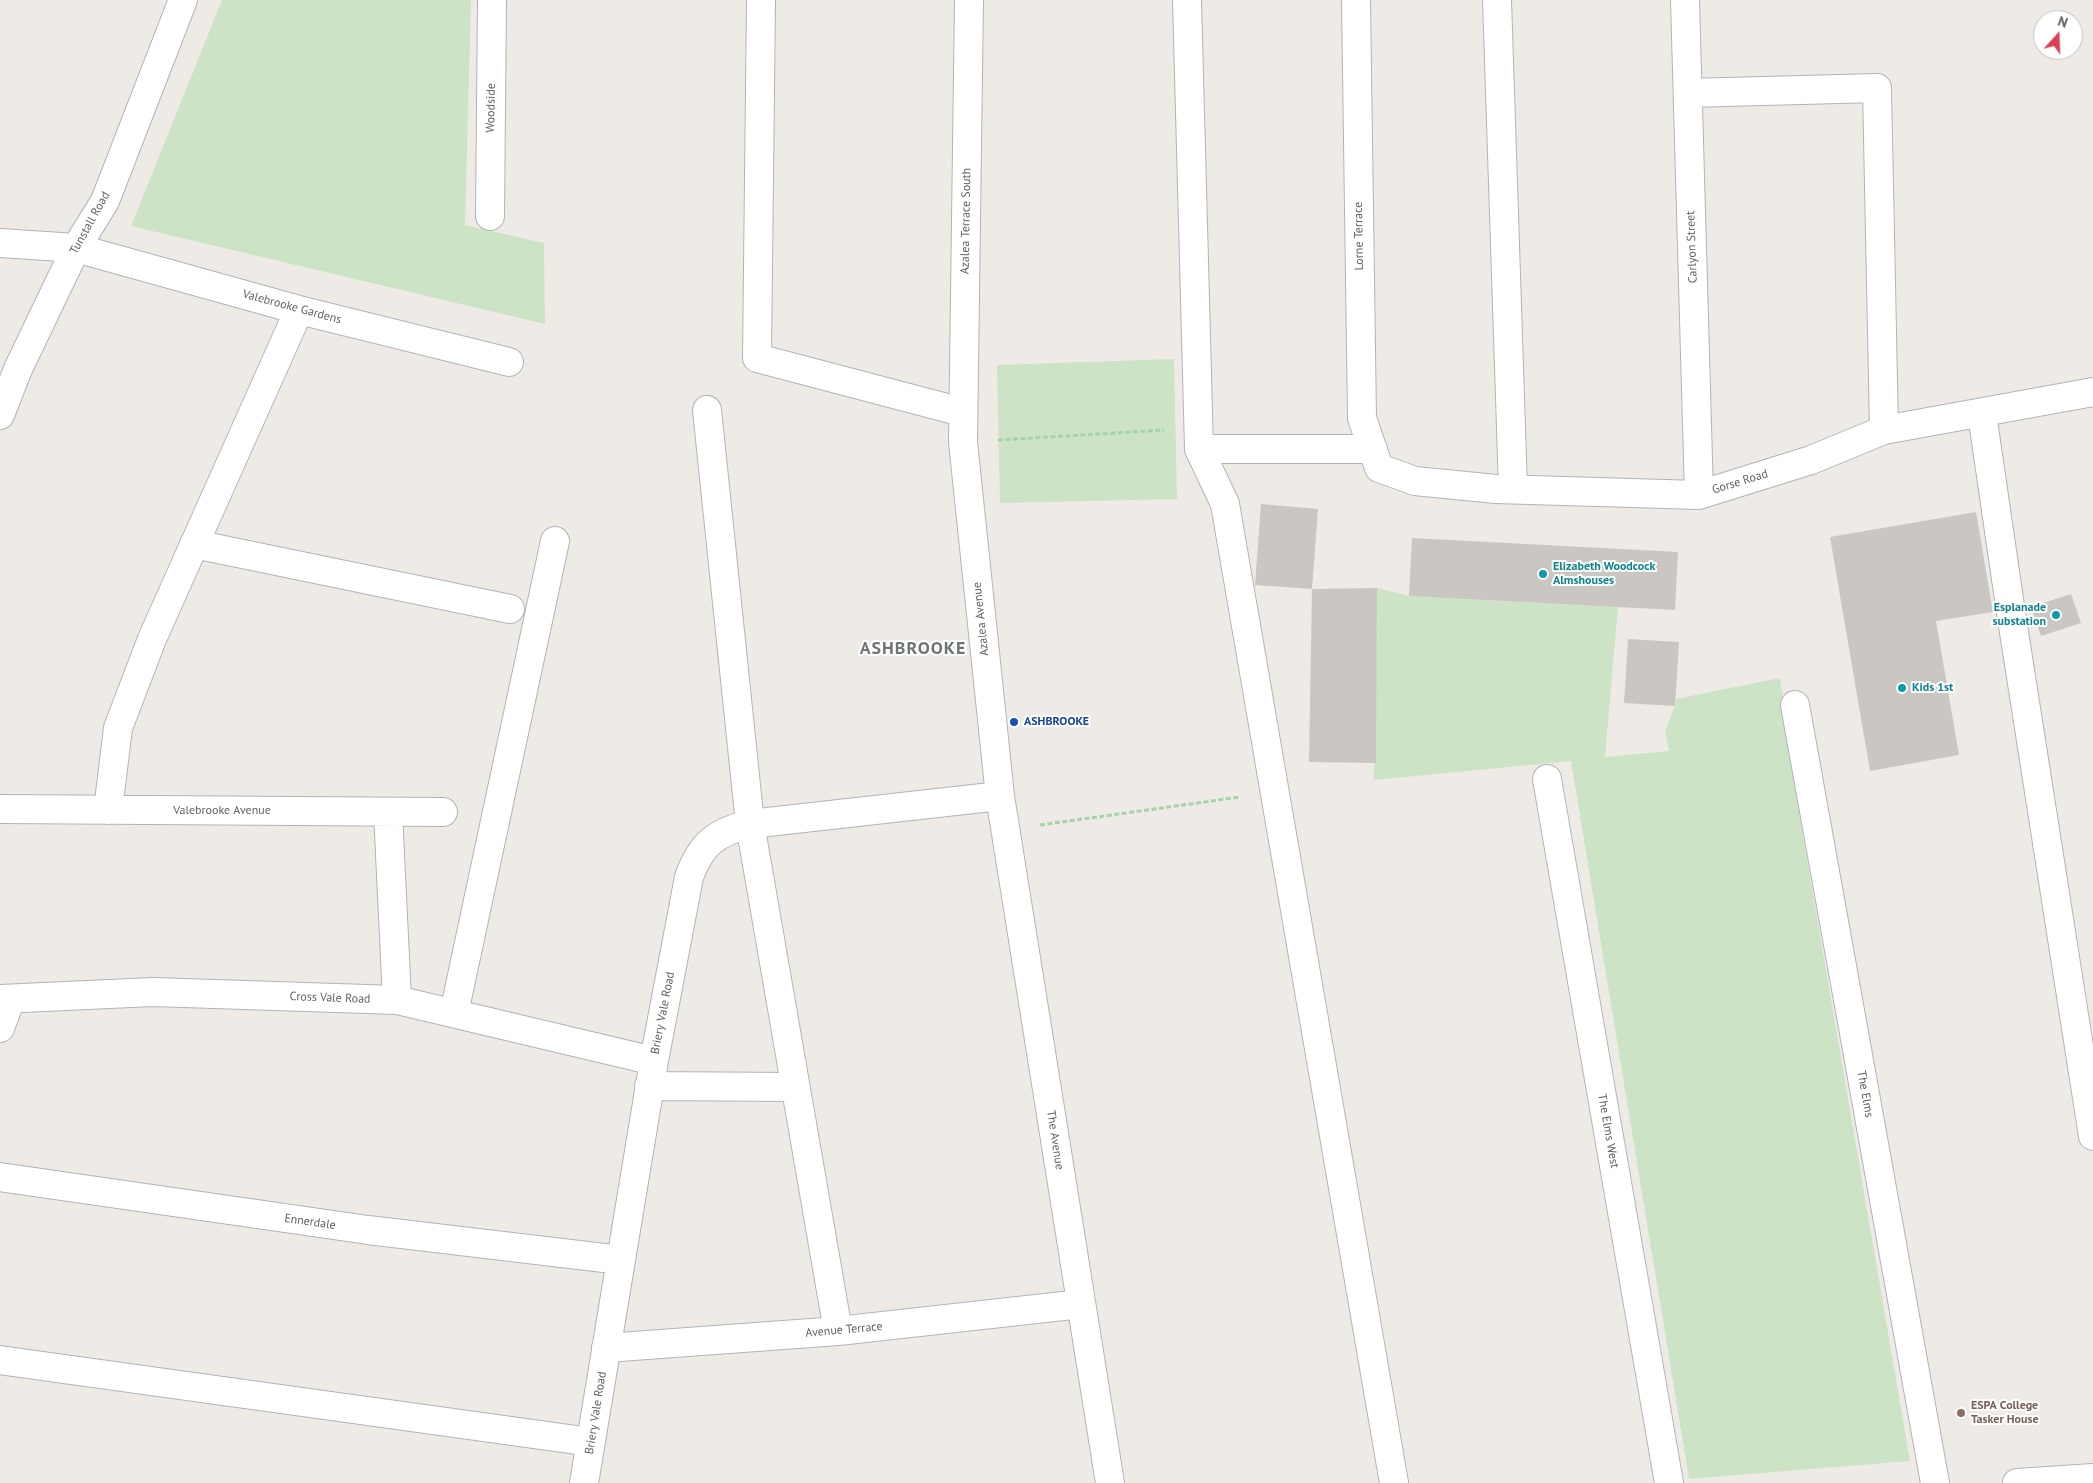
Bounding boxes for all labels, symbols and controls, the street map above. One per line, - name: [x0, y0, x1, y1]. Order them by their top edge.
- north arrow: [2033, 10, 2083, 60]
- text: N: [2055, 12, 2070, 32]
- street label: Woodside: [483, 83, 499, 133]
- street label: Azalea Terrace South: [958, 168, 974, 274]
- street label: Tunstall Road: [67, 189, 113, 257]
- street label: Lorne Terrace: [1351, 202, 1367, 270]
- street label: Carlyon Street: [1684, 211, 1700, 283]
- street label: Valebrooke Gardens: [241, 287, 343, 327]
- street label: Gorse Road: [1710, 467, 1770, 497]
- place label: Elizabeth Woodcock Almshouses: [1553, 560, 1655, 588]
- marker: Elizabeth Woodcock Almshouses: [1537, 568, 1549, 580]
- street label: Azalea Avenue: [970, 581, 992, 657]
- place label: Esplanade substation: [1992, 601, 2046, 629]
- marker: Esplanade substation: [2050, 609, 2062, 621]
- district label: ASHBROOKE: [859, 638, 967, 660]
- place label: Kids 1st: [1912, 681, 1953, 695]
- marker: Kids 1st: [1896, 682, 1908, 694]
- place label: ASHBROOKE: [1024, 715, 1089, 729]
- marker: ASHBROOKE: [1008, 716, 1020, 728]
- street label: Valebrooke Avenue: [173, 804, 271, 818]
- street label: Briery Vale Road: [648, 971, 678, 1055]
- street label: Cross Vale Road: [289, 989, 371, 1007]
- street label: The Elms: [1854, 1069, 1876, 1119]
- street label: The Elms West: [1594, 1093, 1622, 1169]
- street label: The Avenue: [1043, 1109, 1067, 1171]
- street label: Ennerdale: [283, 1211, 337, 1233]
- street label: Avenue Terrace: [805, 1319, 883, 1341]
- street label: Briery Vale Road: [582, 1371, 610, 1455]
- place label: ESPA College Tasker House: [1971, 1399, 2039, 1427]
- marker: ESPA College Tasker House: [1955, 1407, 1967, 1419]

